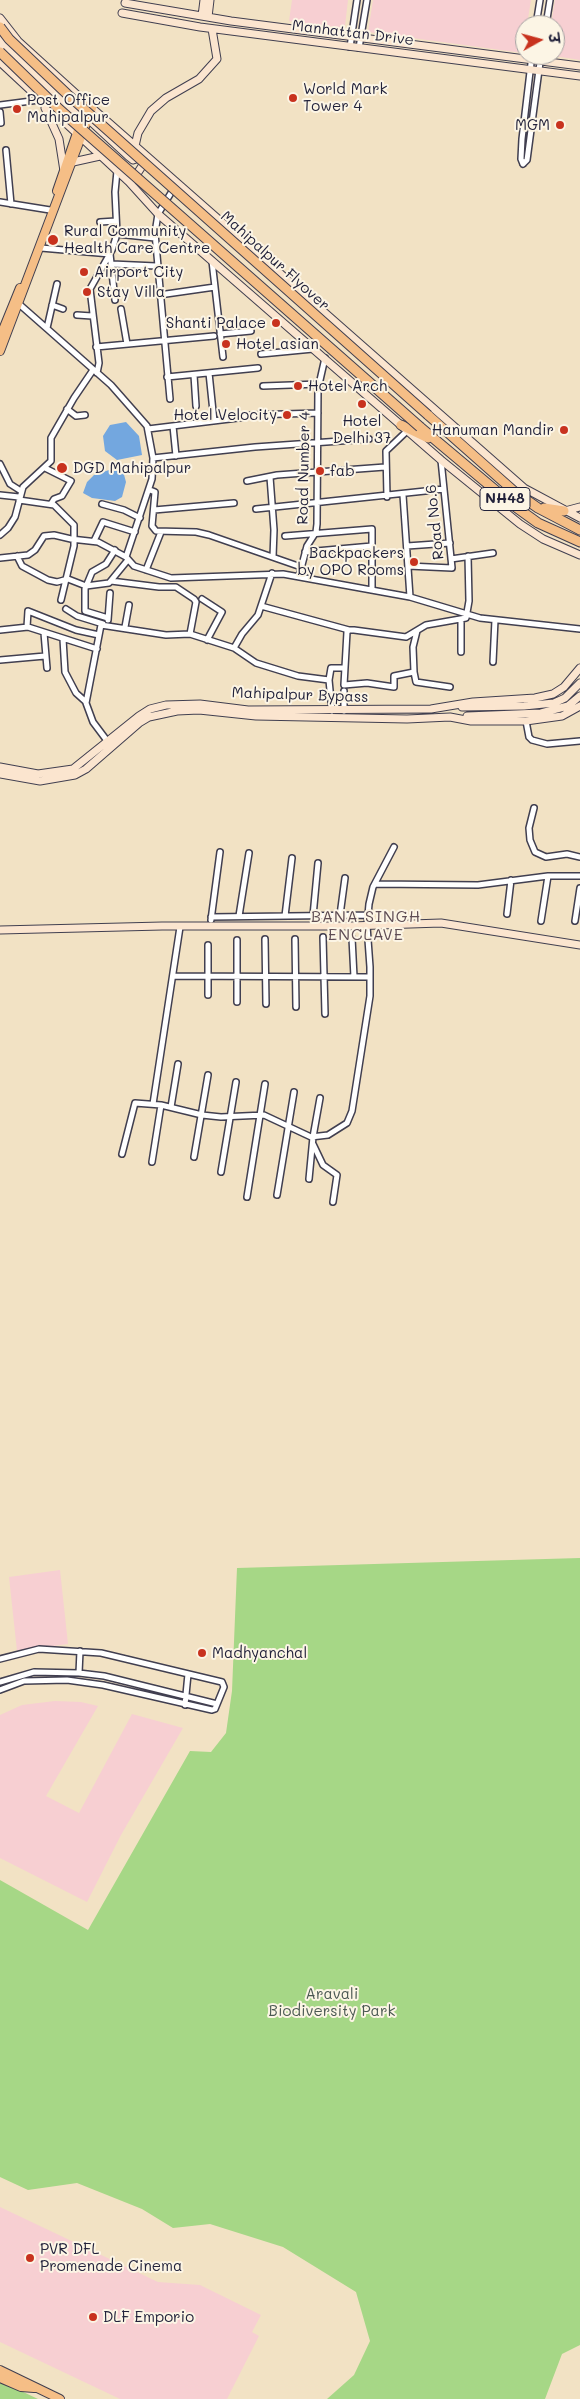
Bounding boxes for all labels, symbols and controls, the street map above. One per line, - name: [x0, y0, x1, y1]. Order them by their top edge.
- north arrow: [515, 15, 565, 65]
- street label: Manhattan Drive: [291, 17, 415, 49]
- text: उ: [544, 32, 564, 44]
- place label: World Mark Tower 4: [303, 80, 387, 115]
- place label: Post Office Mahipalpur: [27, 91, 110, 126]
- marker: World Mark Tower 4: [287, 92, 299, 104]
- marker: Post Office Mahipalpur: [11, 103, 23, 115]
- place label: MGM: [515, 116, 550, 134]
- marker: MGM: [554, 119, 566, 131]
- street label: Mahipalpur Flyover: [217, 207, 333, 315]
- place label: Rural Community Health Care Centre: [64, 222, 210, 257]
- marker: Rural Community Health Care Centre: [46, 233, 60, 247]
- place label: Airport City: [94, 263, 183, 281]
- marker: Airport City: [78, 266, 90, 278]
- place label: Stay Villa: [97, 283, 165, 301]
- marker: Stay Villa: [81, 286, 93, 298]
- place label: Shanti Palace: [166, 314, 266, 332]
- marker: Shanti Palace: [270, 317, 282, 329]
- place label: Hotel asian: [236, 335, 319, 353]
- marker: Hotel asian: [220, 338, 232, 350]
- place label: Hotel Arch: [308, 377, 387, 395]
- marker: Hotel Arch: [292, 380, 304, 392]
- marker: Hotel Delhi 37: [356, 398, 368, 410]
- place label: Hotel Velocity: [174, 406, 277, 424]
- marker: Hotel Velocity: [281, 409, 293, 421]
- street label: Road Number 4: [294, 411, 314, 525]
- place label: Hotel Delhi 37: [333, 412, 391, 447]
- place label: Hanuman Mandir: [432, 421, 554, 439]
- marker: Hanuman Mandir: [558, 424, 570, 436]
- place label: DGD Mahipalpur: [73, 459, 191, 477]
- marker: DGD Mahipalpur: [55, 461, 69, 475]
- place label: fab: [330, 462, 355, 480]
- marker: fab: [314, 465, 326, 477]
- street label: Road No.6: [422, 483, 448, 561]
- road number: NH48: [480, 488, 530, 510]
- place label: Backpackers by OPO Rooms: [297, 544, 404, 579]
- marker: Backpackers by OPO Rooms: [408, 556, 420, 568]
- street label: Mahipalpur Bypass: [231, 684, 369, 706]
- district label: BANA SINGH ENCLAVE: [310, 907, 422, 945]
- place label: Madhyanchal: [212, 1644, 307, 1662]
- marker: Madhyanchal: [196, 1647, 208, 1659]
- park label: Aravali Biodiversity Park: [269, 1985, 395, 2020]
- place label: PVR DFL Promenade Cinema: [40, 2240, 182, 2275]
- marker: PVR DFL Promenade Cinema: [24, 2252, 36, 2264]
- place label: DLF Emporio: [103, 2308, 194, 2326]
- marker: DLF Emporio: [87, 2311, 99, 2323]

